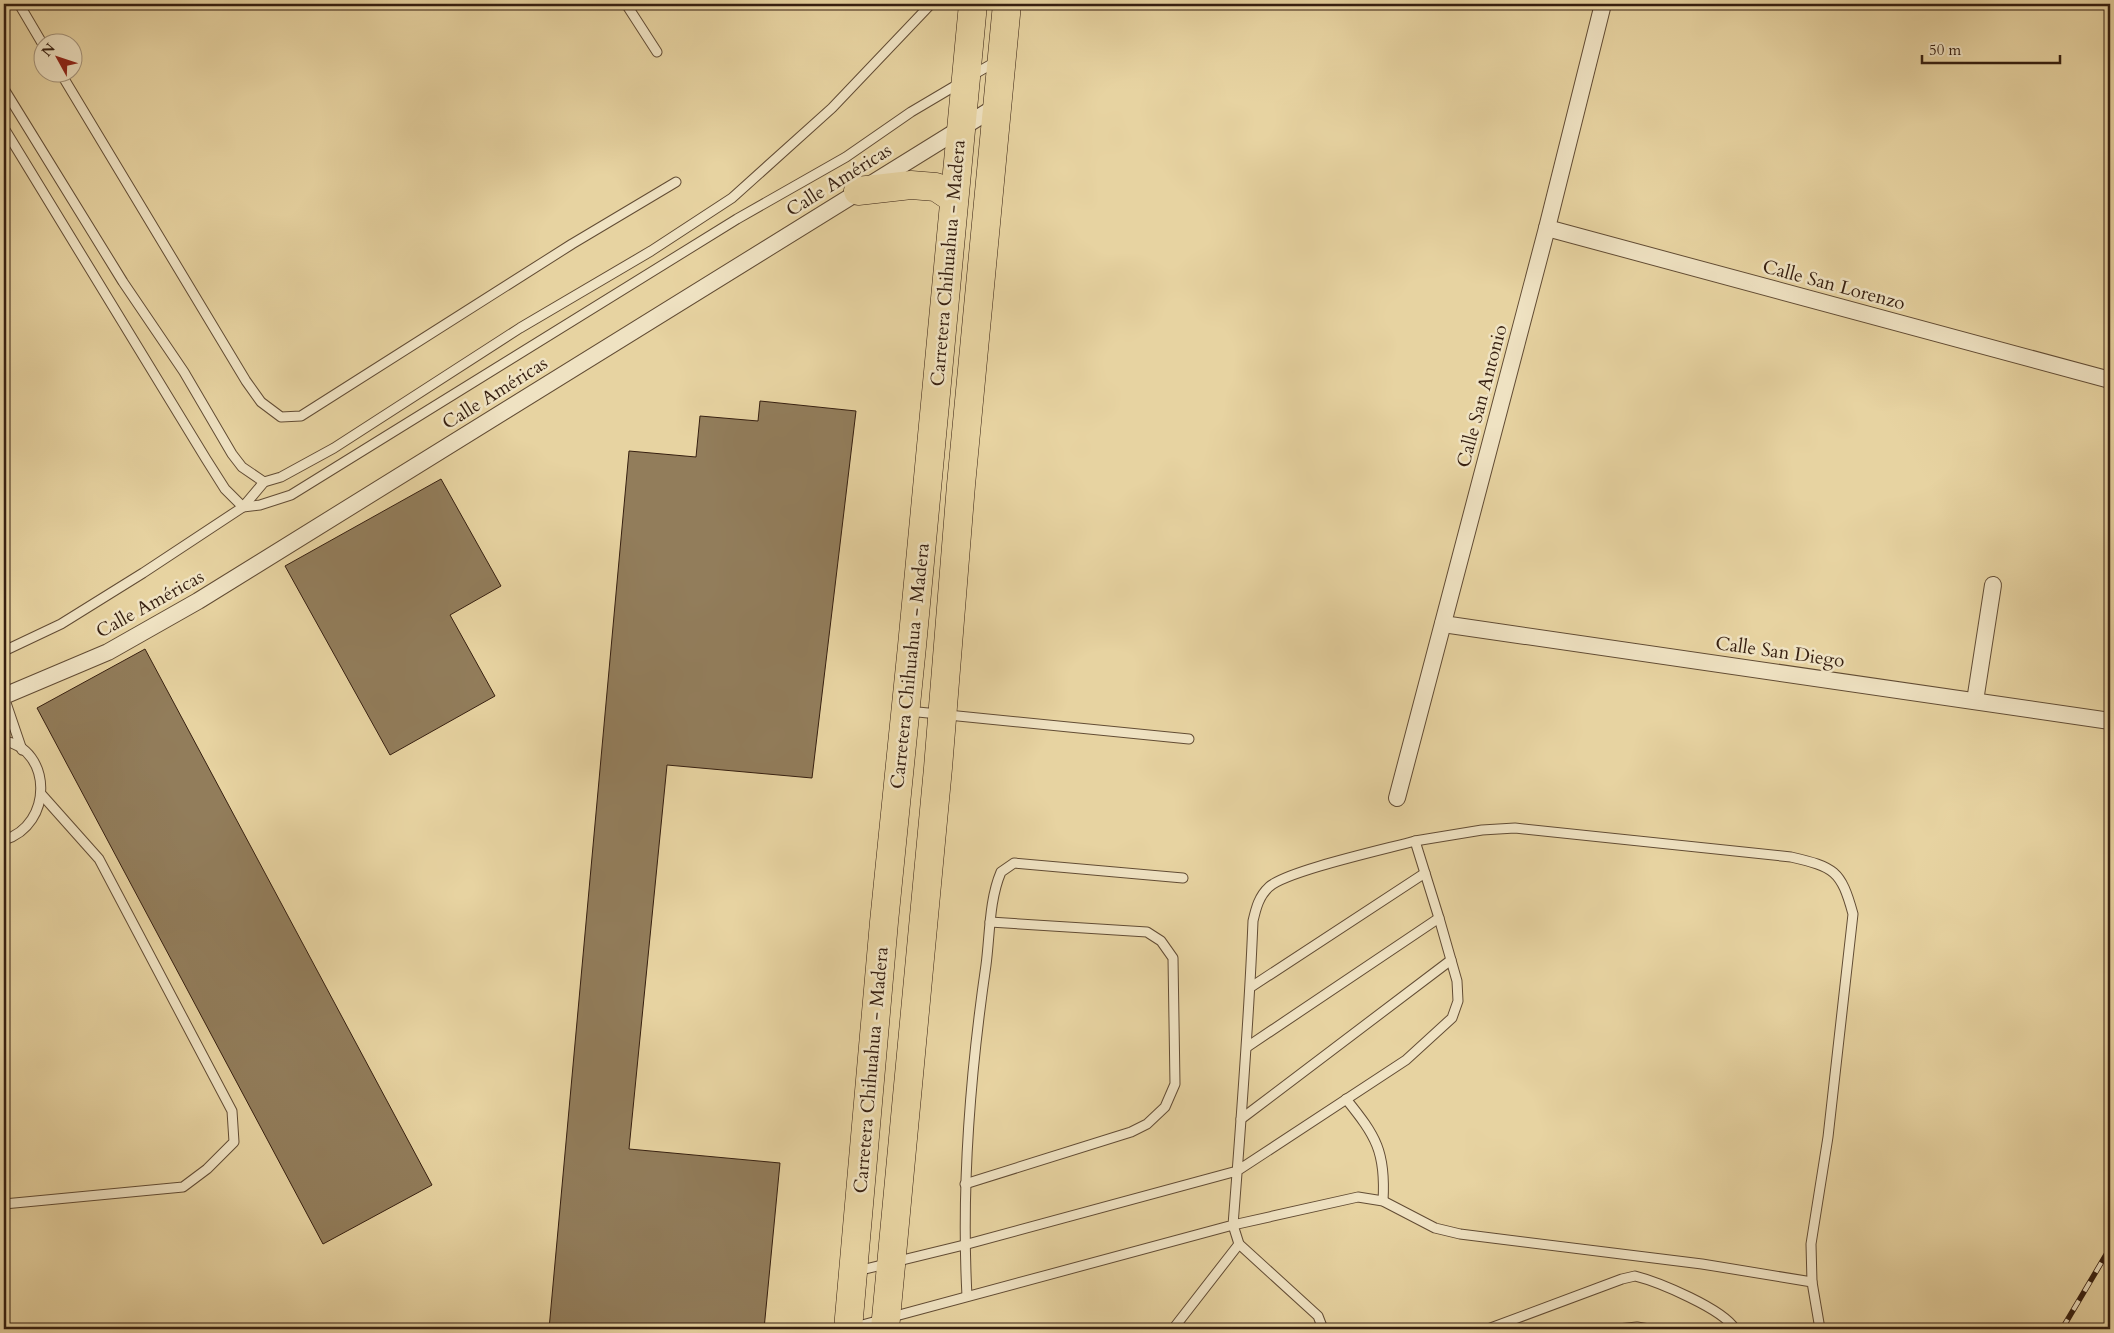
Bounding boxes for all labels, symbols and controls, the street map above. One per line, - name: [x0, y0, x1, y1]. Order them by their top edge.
- north arrow: [32, 32, 82, 82]
- scale bar: [1922, 32, 2059, 64]
- text: N: [37, 39, 60, 61]
- text: 50 m: [1929, 40, 1961, 60]
- street label: Calle Américas: [781, 137, 897, 223]
- street label: Carretera Chihuahua - Madera: [924, 139, 972, 387]
- street label: Calle San Lorenzo: [1760, 253, 1908, 317]
- street label: Calle San Antonio: [1450, 322, 1514, 470]
- street label: Calle Américas: [437, 350, 553, 436]
- street label: Carretera Chihuahua - Madera: [884, 542, 936, 790]
- street label: Calle Américas: [91, 564, 209, 644]
- street label: Calle San Diego: [1714, 630, 1846, 674]
- street label: Carretera Chihuahua - Madera: [847, 946, 895, 1194]

